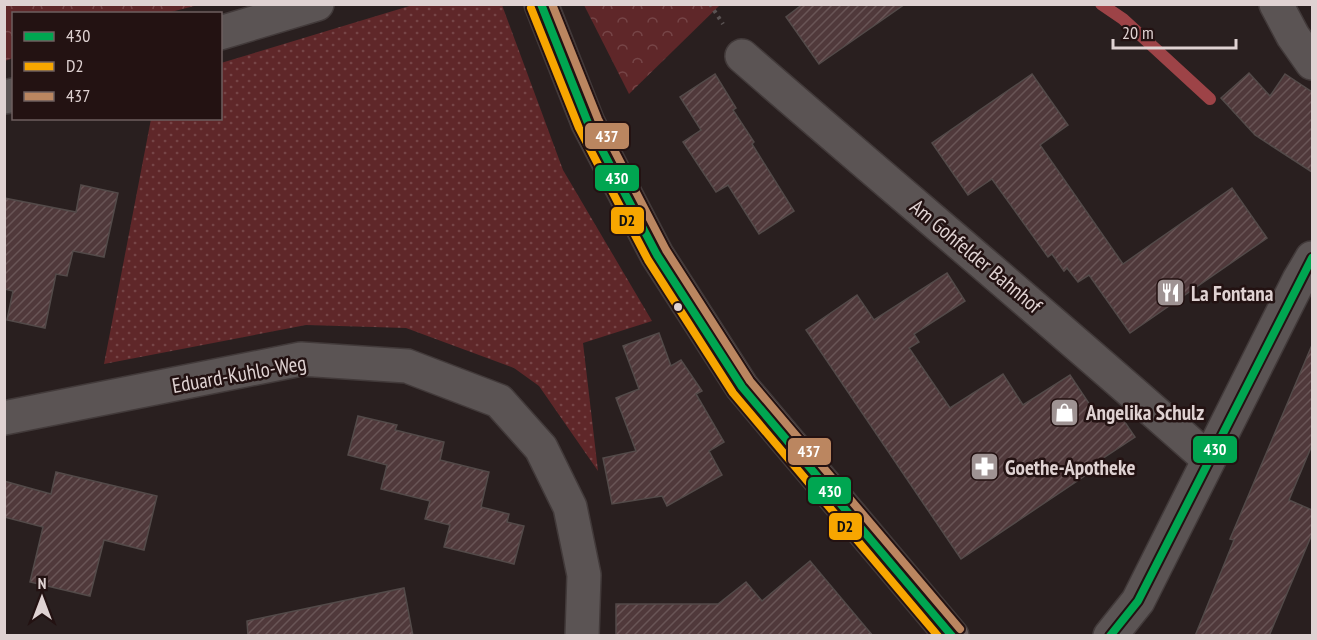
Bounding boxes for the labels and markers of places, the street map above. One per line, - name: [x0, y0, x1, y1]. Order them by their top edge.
- restaurant icon: La Fontana: [1154, 277, 1186, 309]
- place label: La Fontana: [1191, 280, 1274, 307]
- unlabelled marker: [672, 301, 684, 313]
- shop icon: Angelika Schulz: [1049, 396, 1081, 428]
- place label: Angelika Schulz: [1085, 399, 1204, 426]
- pharmacy icon: Goethe-Apotheke: [968, 451, 1000, 483]
- place label: Goethe-Apotheke: [1005, 454, 1135, 481]

